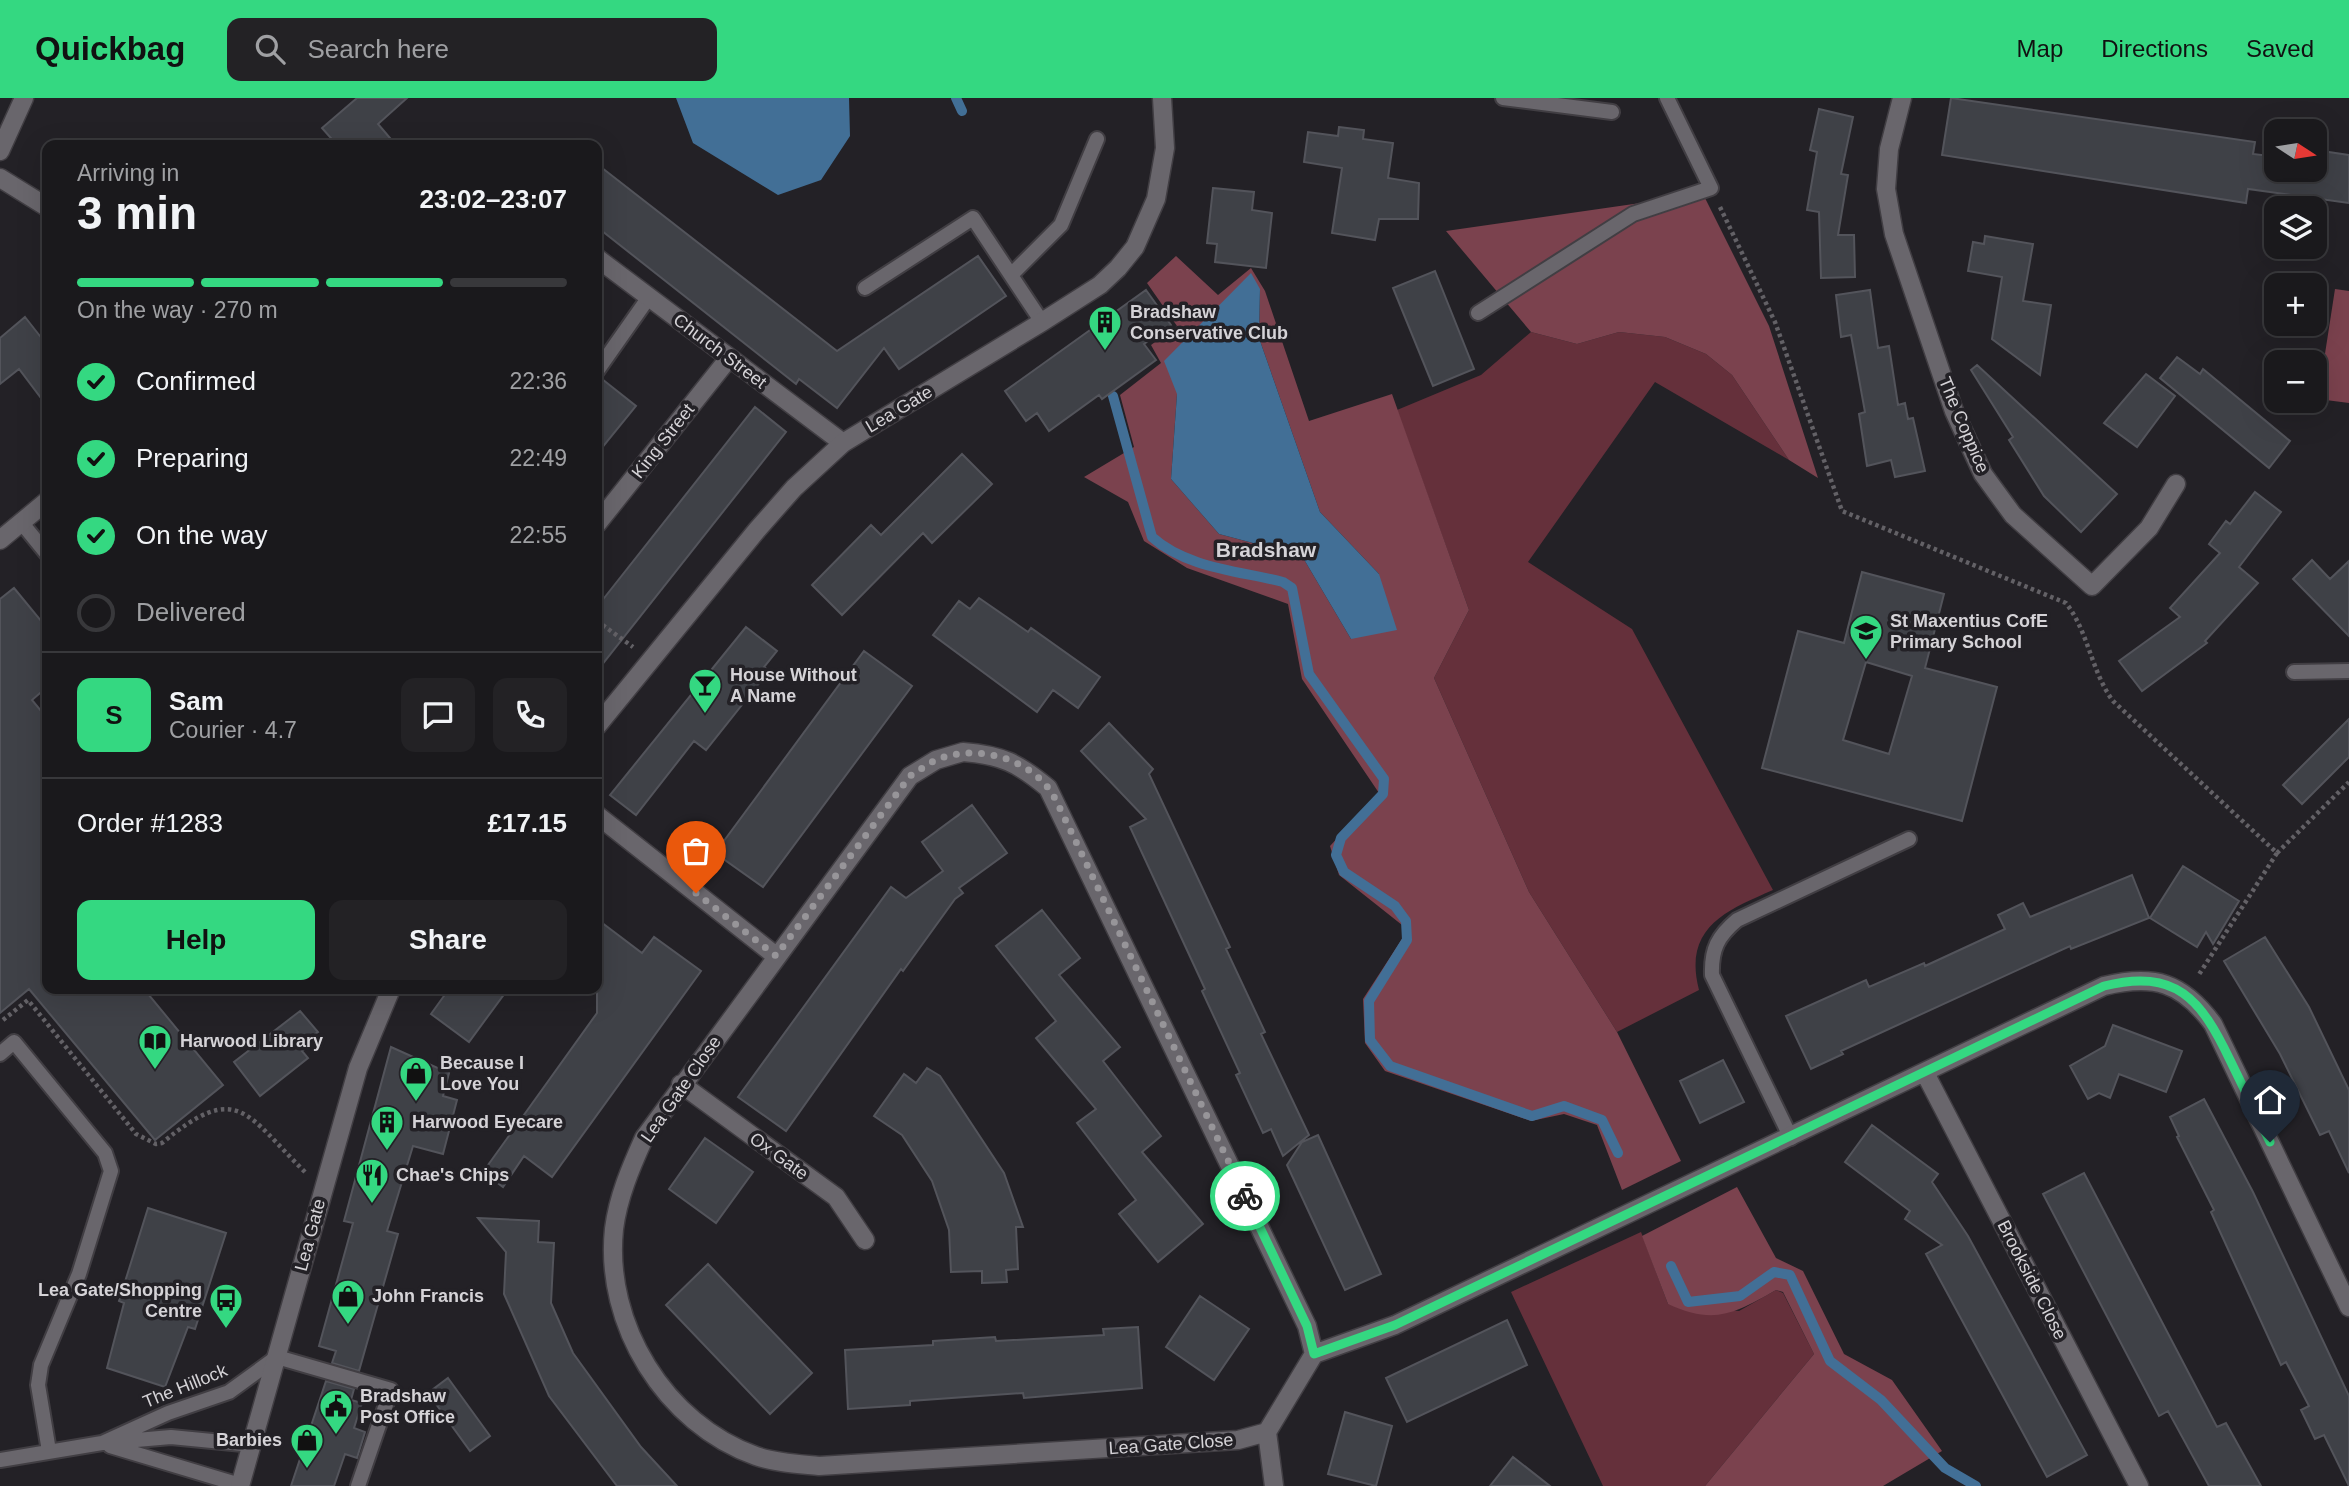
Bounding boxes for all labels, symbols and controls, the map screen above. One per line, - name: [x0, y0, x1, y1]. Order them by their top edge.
- search box: [227, 18, 717, 81]
- text: Quickbag: [35, 30, 185, 67]
- icon: search: [251, 30, 289, 68]
- text: Search here: [307, 34, 449, 64]
- text: Map: [2017, 35, 2063, 62]
- text: Directions: [2101, 35, 2208, 62]
- text: Saved: [2246, 35, 2314, 62]
- north arrow: [2264, 119, 2328, 182]
- map controls: [2264, 119, 2327, 413]
- text: Arriving in: [77, 160, 179, 186]
- text: 23:02–23:07: [420, 184, 567, 214]
- text: 3 min: [77, 187, 197, 239]
- button: layers: [2264, 196, 2327, 259]
- button: +: [2264, 273, 2327, 336]
- text: On the way · 270 m: [77, 297, 278, 323]
- place label: Bradshaw Conservative Club: [1130, 302, 1288, 343]
- building icon: Bradshaw Conservative Club: [1086, 303, 1124, 352]
- street label: Church Street: [670, 310, 770, 392]
- button: −: [2264, 350, 2327, 413]
- icon: check: [77, 363, 115, 401]
- text: Confirmed: [136, 366, 256, 396]
- text: 22:36: [509, 368, 567, 394]
- street label: The Coppice: [1935, 374, 1993, 476]
- street label: Lea Gate: [862, 381, 936, 437]
- street label: King Street: [628, 400, 698, 482]
- icon: check: [77, 440, 115, 478]
- text: Preparing: [136, 443, 249, 473]
- text: 22:49: [509, 445, 567, 471]
- icon: check: [77, 517, 115, 555]
- text: On the way: [136, 520, 268, 550]
- text: 22:55: [509, 522, 567, 548]
- district label: Bradshaw: [1216, 538, 1317, 561]
- text: Delivered: [136, 597, 246, 627]
- place label: St Maxentius CofE Primary School: [1890, 611, 2048, 652]
- school or university icon: St Maxentius CofE Primary School: [1847, 612, 1885, 661]
- place label: House Without A Name: [730, 665, 857, 706]
- bar icon: House Without A Name: [686, 666, 724, 715]
- button: chat: [401, 678, 475, 752]
- button: phone: [493, 678, 567, 752]
- text: Sam: [169, 686, 224, 716]
- text: S: [105, 700, 123, 730]
- text: Courier · 4.7: [169, 717, 297, 743]
- text: Order #1283: [77, 808, 223, 838]
- text: £17.15: [487, 808, 567, 838]
- pin: [666, 821, 726, 893]
- icon: bag: [677, 832, 715, 870]
- button: Help: [77, 900, 315, 980]
- button: Share: [329, 900, 567, 980]
- library icon: Harwood Library: [136, 1022, 174, 1071]
- place label: Harwood Library: [180, 1031, 323, 1051]
- street label: Lea Gate Close: [637, 1032, 725, 1146]
- place label: Because I Love You: [440, 1053, 524, 1094]
- shop icon: Because I Love You: [397, 1054, 435, 1103]
- pin: [2240, 1070, 2300, 1142]
- icon: home: [2251, 1081, 2289, 1119]
- building icon: Harwood Eyecare: [368, 1103, 406, 1152]
- place label: Harwood Eyecare: [412, 1112, 563, 1132]
- street label: Ox Gate: [746, 1128, 812, 1184]
- restaurant icon: Chae's Chips: [353, 1156, 391, 1205]
- courier: [1210, 1161, 1280, 1231]
- place label: Chae's Chips: [396, 1165, 509, 1185]
- icon: bike: [1226, 1177, 1264, 1215]
- street label: Lea Gate: [291, 1197, 329, 1273]
- street label: Brookside Close: [1993, 1217, 2071, 1343]
- shop icon: John Francis: [329, 1277, 367, 1326]
- place label: Lea Gate/Shopping Centre: [38, 1280, 202, 1321]
- bus stop icon: Lea Gate/Shopping Centre: [207, 1281, 245, 1330]
- place label: John Francis: [372, 1286, 484, 1306]
- street label: The Hillock: [140, 1360, 231, 1412]
- place label: Bradshaw Post Office: [360, 1386, 455, 1427]
- public building icon: Bradshaw Post Office: [317, 1387, 355, 1436]
- shop icon: Barbies: [288, 1421, 326, 1470]
- place label: Barbies: [216, 1430, 282, 1450]
- street label: Lea Gate Close: [1108, 1430, 1234, 1458]

